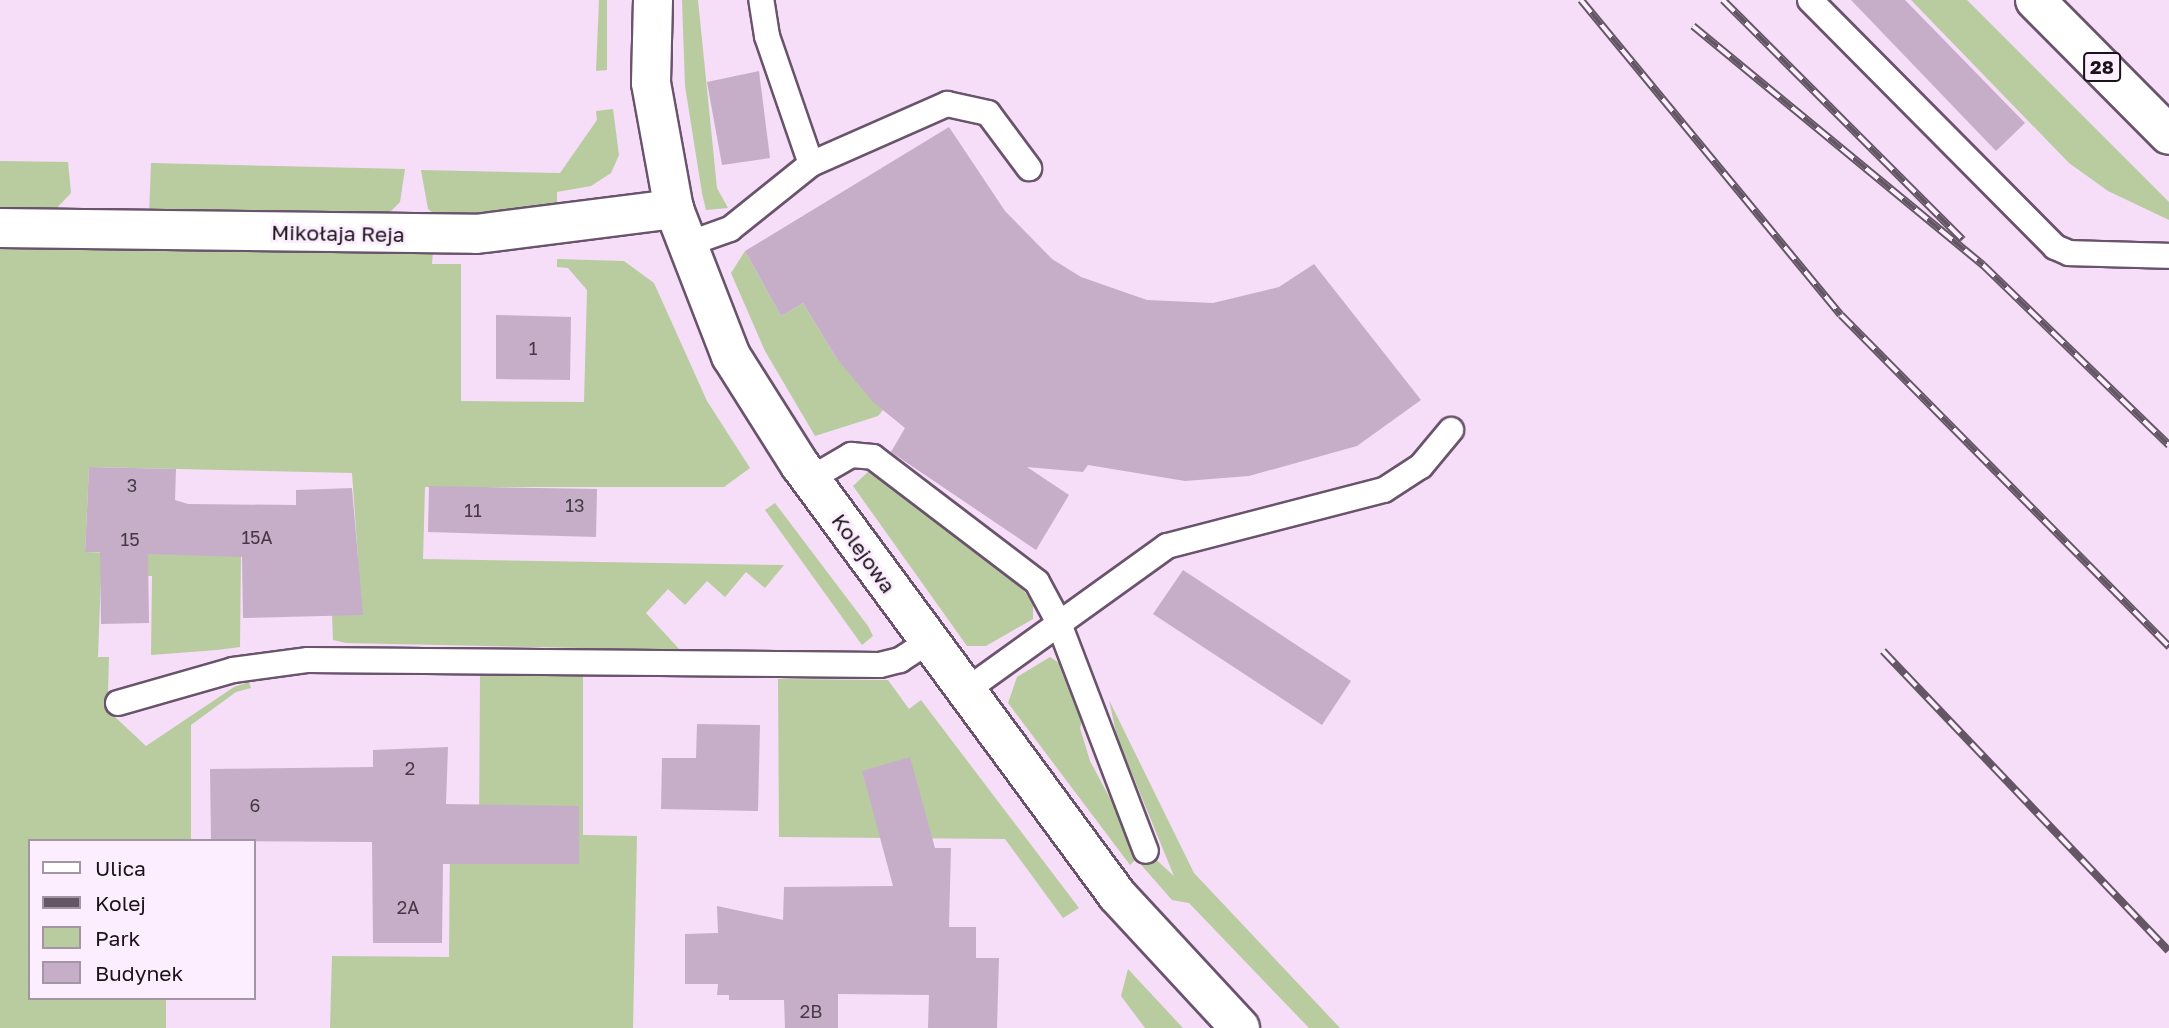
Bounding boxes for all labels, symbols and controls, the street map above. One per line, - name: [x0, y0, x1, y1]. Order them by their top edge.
- road number: 28: [2083, 52, 2121, 82]
- street label: Mikołaja Reja: [271, 219, 405, 247]
- house number: 1: [529, 337, 537, 359]
- house number: 3: [127, 474, 137, 496]
- house number: 13: [565, 494, 585, 516]
- house number: 11: [464, 499, 482, 521]
- street label: Kolejowa: [827, 508, 901, 598]
- house number: 15A: [241, 526, 273, 548]
- house number: 15: [120, 528, 140, 550]
- house number: 2: [405, 757, 415, 779]
- house number: 6: [250, 794, 260, 816]
- legend: [28, 839, 256, 1000]
- text: Ulica: [95, 855, 146, 881]
- text: Kolej: [95, 890, 146, 916]
- house number: 2A: [397, 896, 419, 918]
- text: Park: [95, 925, 140, 951]
- text: Budynek: [95, 960, 183, 986]
- house number: 2B: [800, 1000, 822, 1022]

